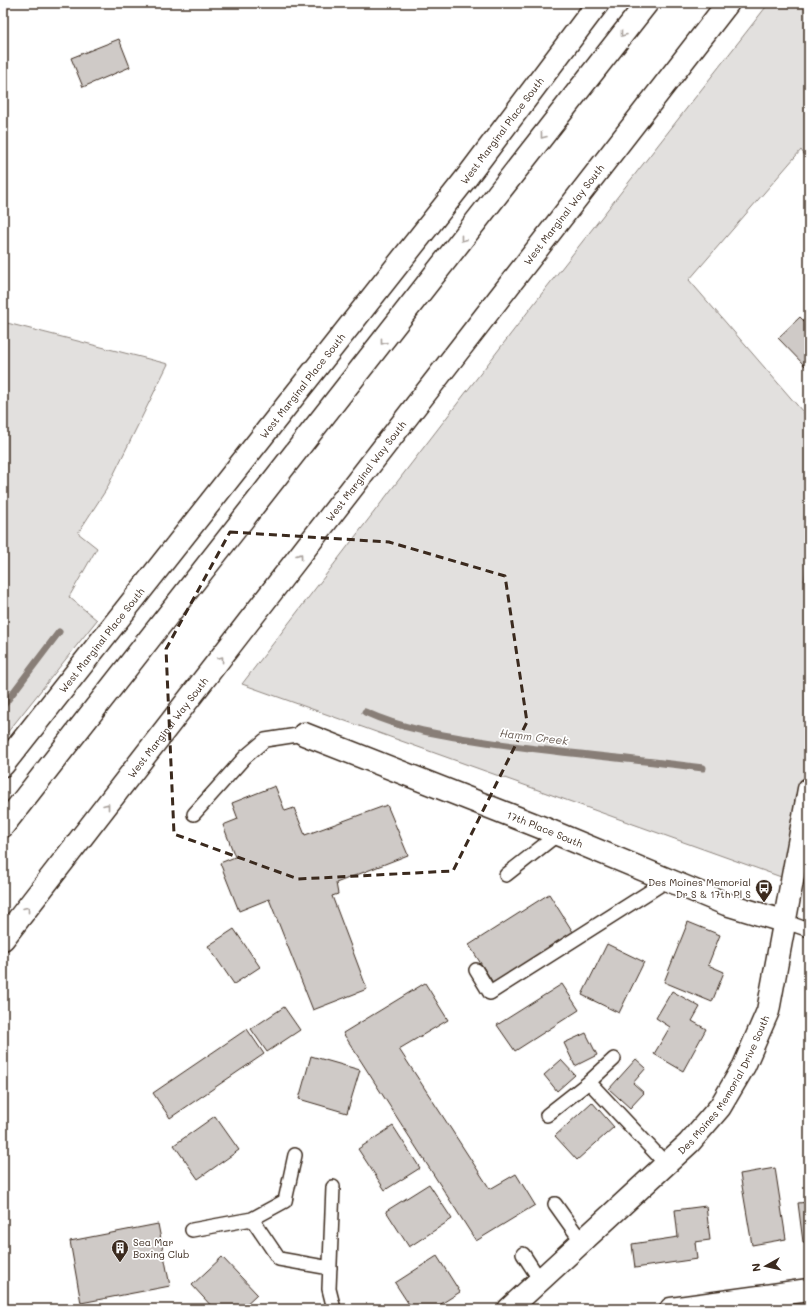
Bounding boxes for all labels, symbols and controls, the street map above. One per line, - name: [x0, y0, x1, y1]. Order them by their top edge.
- one-way arrow: [620, 29, 627, 36]
- street label: West Marginal Place South: [457, 74, 547, 187]
- one-way arrow: [541, 132, 548, 139]
- street label: West Marginal Way South: [520, 161, 607, 268]
- one-way arrow: [461, 235, 468, 242]
- street label: West Marginal Place South: [256, 330, 348, 441]
- one-way arrow: [381, 337, 388, 344]
- street label: West Marginal Way South: [322, 418, 409, 524]
- one-way arrow: [295, 553, 303, 560]
- street label: West Marginal Place South: [56, 584, 148, 696]
- one-way arrow: [216, 657, 223, 664]
- street label: West Marginal Way South: [124, 674, 211, 781]
- water label: Hamm Creek: [499, 725, 569, 748]
- one-way arrow: [103, 804, 110, 811]
- street label: 17th Place South: [505, 808, 585, 851]
- place label: Des Moines Memorial Dr S & 17th Pl S: [648, 875, 751, 901]
- bus stop icon: Des Moines Memorial Dr S & 17th Pl S: [754, 878, 774, 903]
- one-way arrow: [22, 906, 29, 913]
- street label: Des Moines Memorial Drive South: [674, 1013, 772, 1157]
- place label: Sea Mar Boxing Club: [133, 1235, 189, 1261]
- building icon: Sea Mar Boxing Club: [110, 1238, 130, 1263]
- north arrow: [746, 1246, 786, 1286]
- text: N: [748, 1262, 764, 1273]

